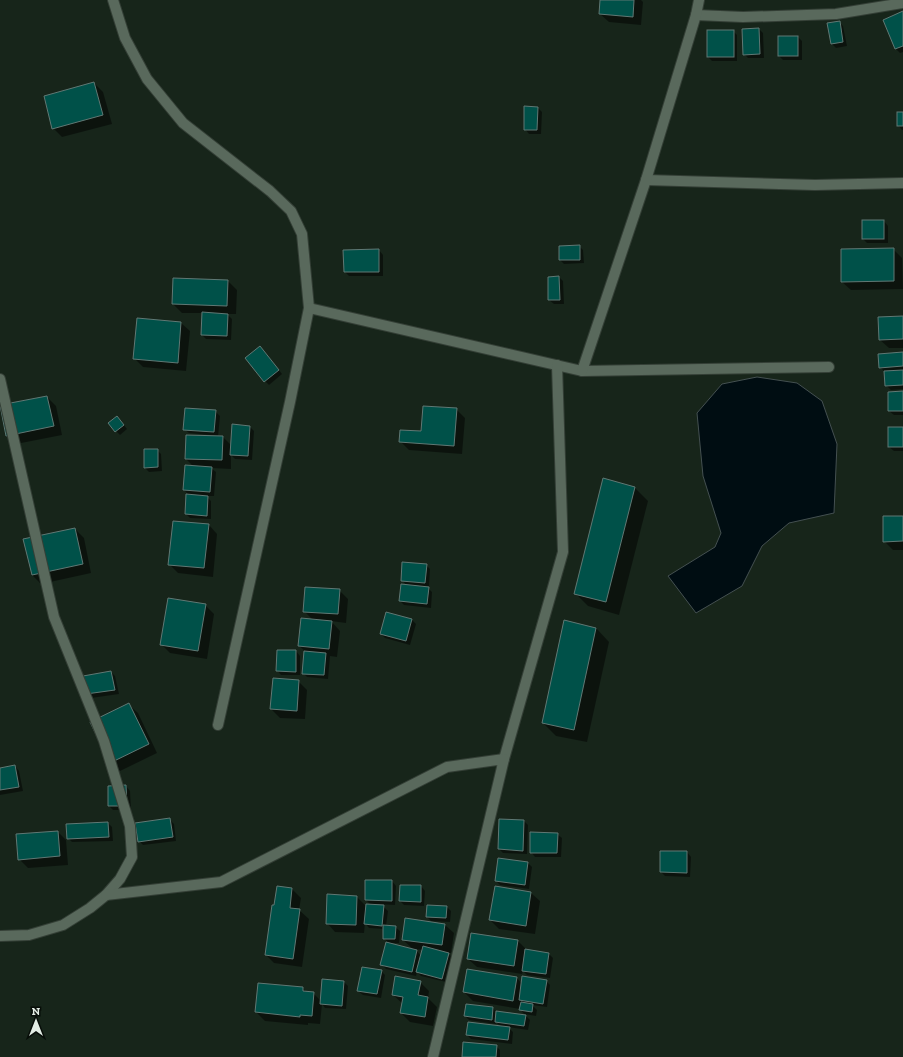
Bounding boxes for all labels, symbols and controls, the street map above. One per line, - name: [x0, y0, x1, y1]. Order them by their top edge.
- north arrow: [16, 1001, 56, 1041]
- text: N: [32, 1005, 41, 1018]

